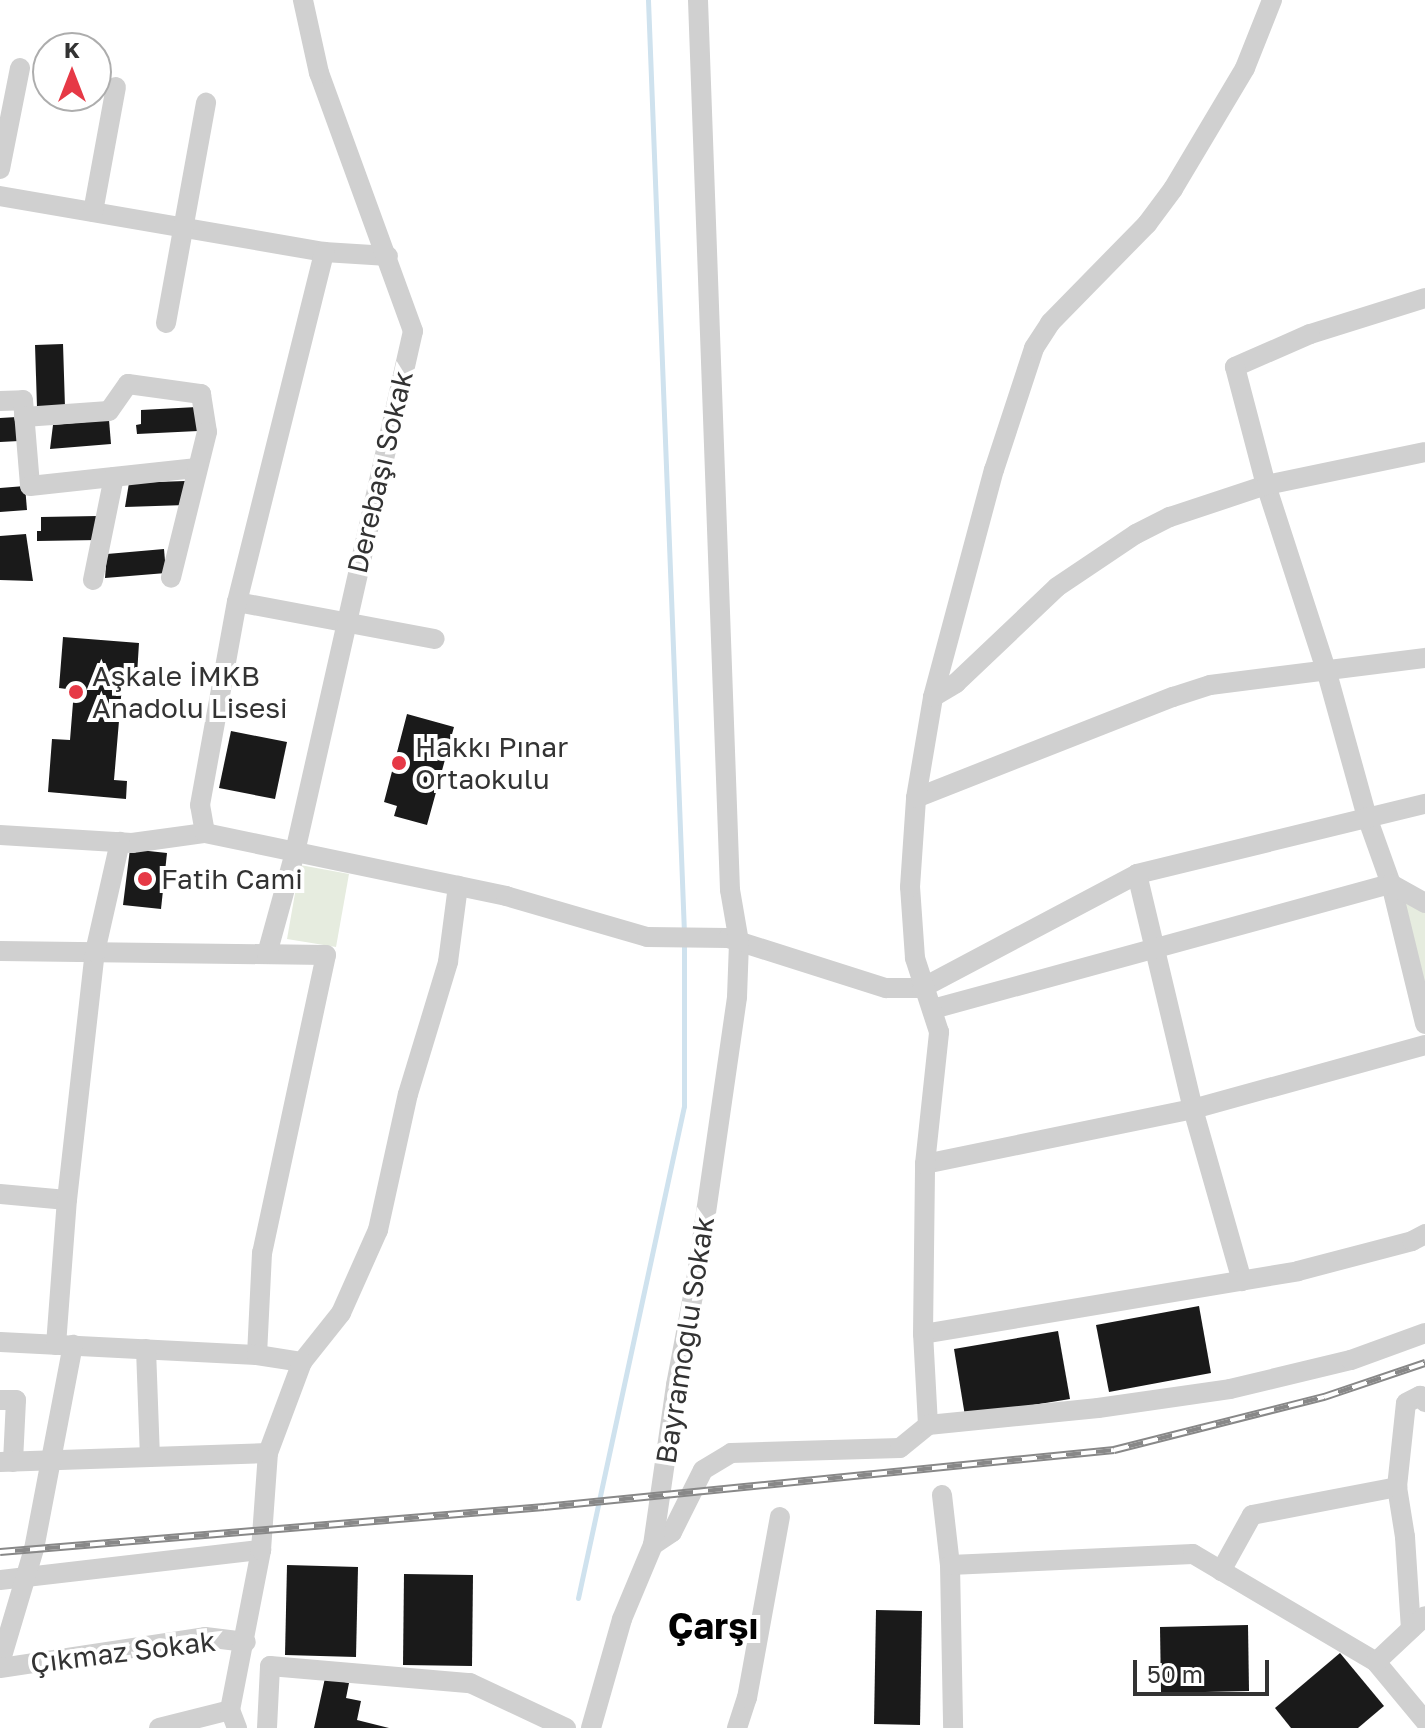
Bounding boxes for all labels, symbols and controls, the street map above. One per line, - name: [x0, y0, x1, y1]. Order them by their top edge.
- north arrow: [32, 32, 112, 112]
- text: K: [64, 36, 80, 63]
- street label: Derebaşı Sokak: [340, 367, 420, 577]
- place label: Aşkale İMKB Anadolu Lisesi: [92, 659, 288, 725]
- marker: Aşkale İMKB Anadolu Lisesi: [67, 683, 85, 701]
- place label: Hakkı Pınar Ortaokulu: [415, 730, 568, 796]
- marker: Hakkı Pınar Ortaokulu: [390, 754, 408, 772]
- place label: Fatih Cami: [161, 862, 303, 896]
- marker: Fatih Cami: [136, 870, 154, 888]
- street label: Bayramoğlu Sokak: [649, 1214, 721, 1466]
- district label: Çarşı: [668, 1604, 758, 1648]
- street label: Çıkmaz Sokak: [29, 1624, 217, 1680]
- scale bar: [1137, 1644, 1273, 1694]
- text: 50 m: [1147, 1659, 1203, 1688]

